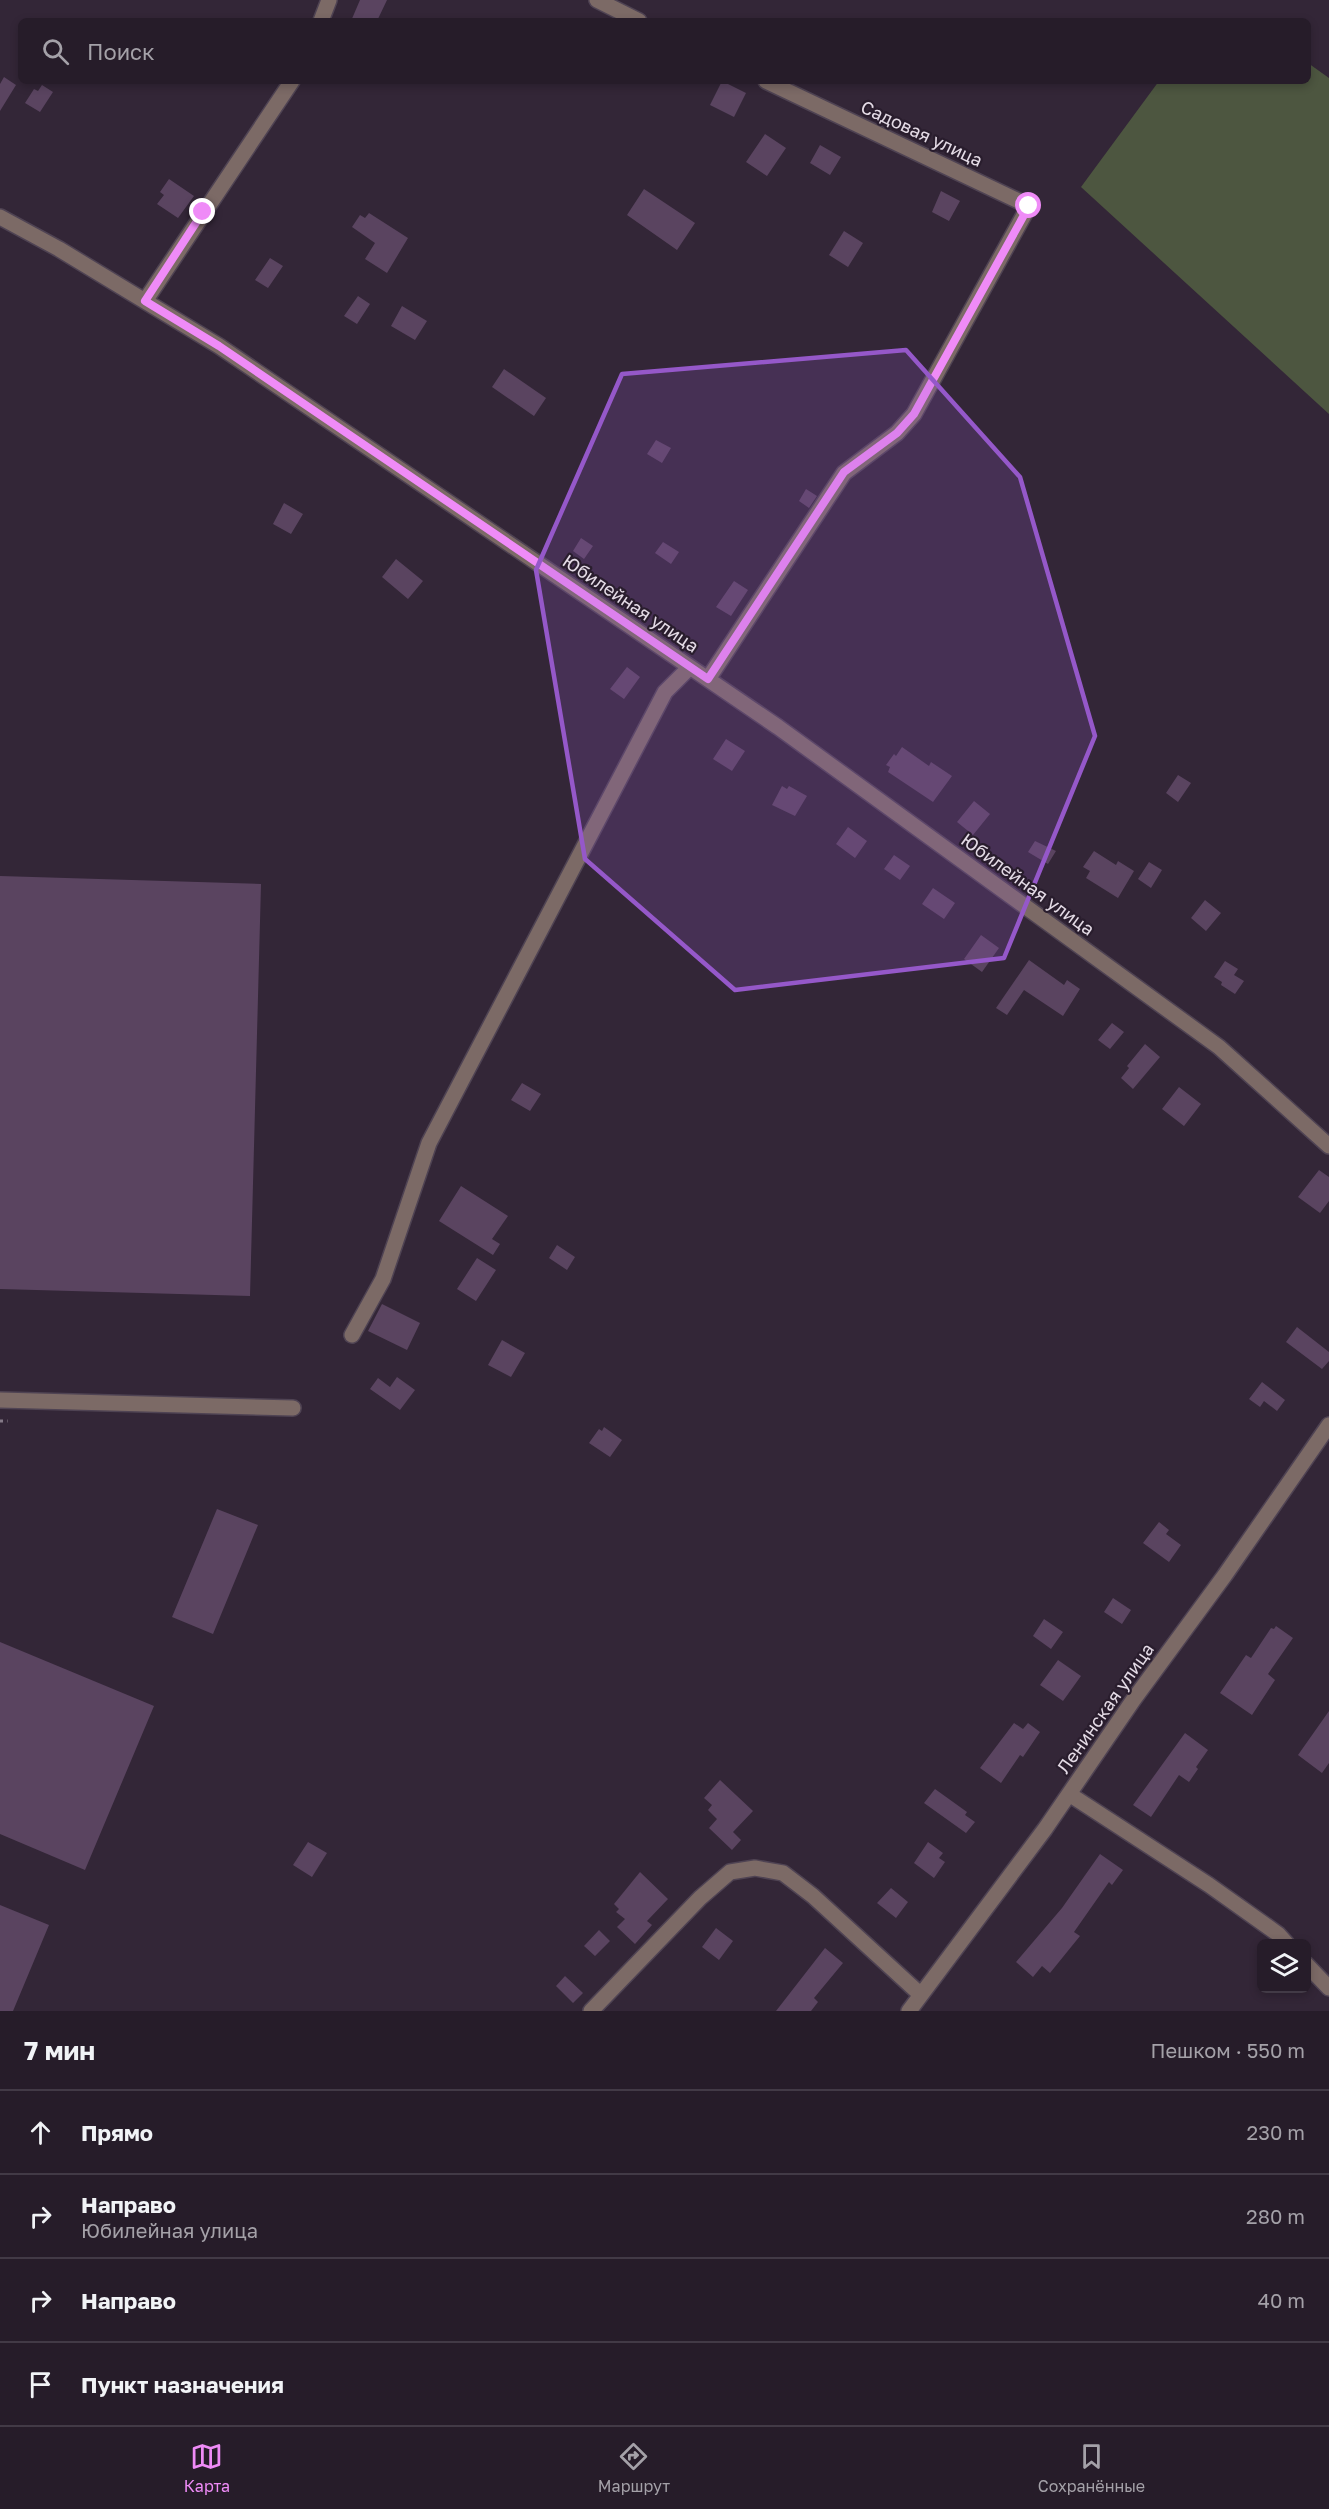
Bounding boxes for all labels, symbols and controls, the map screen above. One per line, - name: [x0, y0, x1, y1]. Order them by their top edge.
- search box: [18, 18, 1311, 84]
- icon: search: [39, 35, 72, 68]
- text: Поиск: [87, 38, 155, 65]
- street label: Садовая улица: [858, 95, 986, 171]
- route start: [1015, 192, 1041, 218]
- route end: [189, 198, 215, 224]
- street label: Юбилейная улица: [559, 549, 703, 657]
- street label: Юбилейная улица: [957, 828, 1099, 940]
- street label: Ленинская улица: [1052, 1639, 1158, 1777]
- map controls: [1257, 1939, 1311, 1993]
- button: layers: [1257, 1939, 1311, 1993]
- text: 7 мин: [24, 2035, 95, 2066]
- text: Пешком · 550 m: [1150, 2038, 1305, 2062]
- icon: ahead: [24, 2116, 57, 2149]
- text: Прямо: [81, 2119, 153, 2146]
- text: 230 m: [1247, 2120, 1305, 2144]
- text: Направо: [81, 2191, 176, 2218]
- icon: right: [24, 2200, 57, 2233]
- text: 280 m: [1246, 2204, 1305, 2228]
- text: Юбилейная улица: [81, 2218, 258, 2242]
- icon: right: [24, 2284, 57, 2317]
- text: Направо: [81, 2287, 176, 2314]
- text: 40 m: [1258, 2288, 1305, 2312]
- icon: arrive: [24, 2368, 57, 2401]
- text: Пункт назначения: [81, 2371, 284, 2398]
- tab: Карта: [184, 2440, 230, 2496]
- tab: Маршрут: [598, 2440, 670, 2496]
- tab: Сохранённые: [1038, 2440, 1145, 2496]

